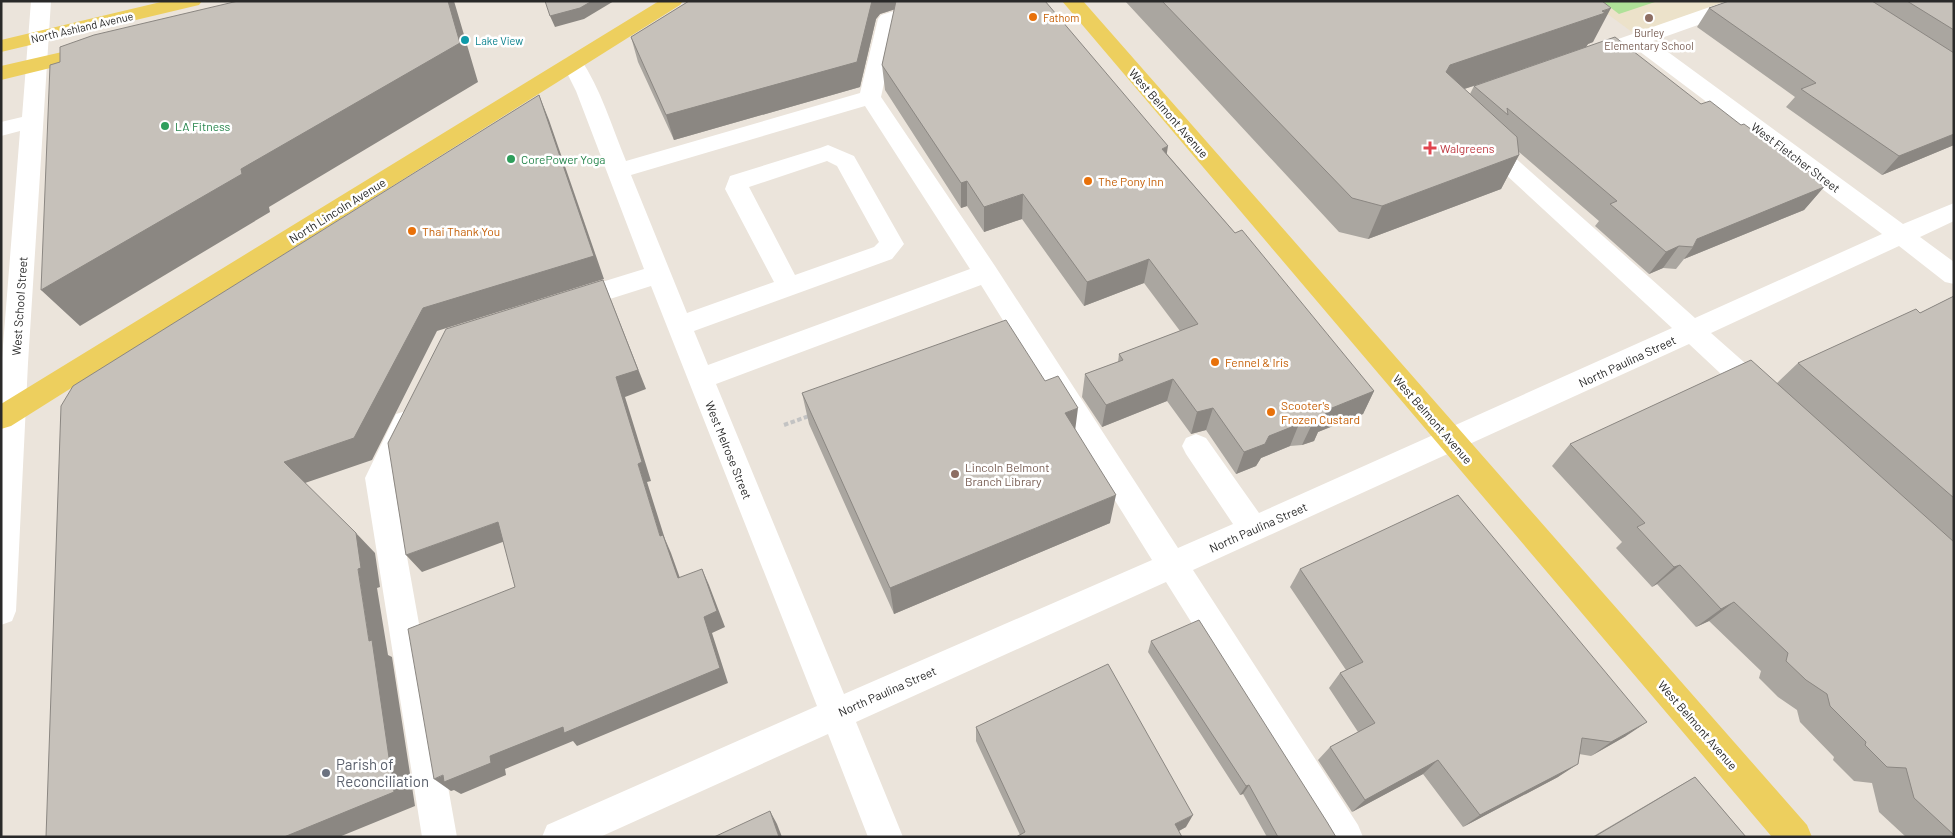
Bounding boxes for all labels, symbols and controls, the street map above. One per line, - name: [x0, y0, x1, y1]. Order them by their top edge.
- street label: North Ashland Avenue: [29, 9, 135, 45]
- marker: Fathom: [1027, 11, 1039, 23]
- place label: Fathom: [1043, 11, 1079, 24]
- marker: Burley Elementary School: [1643, 12, 1655, 24]
- place label: Burley Elementary School: [1604, 26, 1694, 52]
- marker: Lake View: [459, 34, 471, 46]
- place label: Lake View: [475, 34, 523, 47]
- street label: West Belmont Avenue: [1127, 66, 1211, 160]
- place label: LA Fitness: [175, 119, 231, 133]
- street label: West Fletcher Street: [1749, 119, 1843, 195]
- marker: LA Fitness: [159, 120, 171, 132]
- place label: Walgreens: [1440, 141, 1495, 155]
- marker: Walgreens: [1424, 142, 1436, 154]
- place label: CorePower Yoga: [521, 152, 605, 166]
- marker: CorePower Yoga: [505, 153, 517, 165]
- place label: The Pony Inn: [1098, 174, 1164, 188]
- street label: North Lincoln Avenue: [286, 175, 388, 245]
- marker: The Pony Inn: [1082, 175, 1094, 187]
- place label: Thai Thank You: [422, 224, 500, 238]
- marker: Thai Thank You: [406, 225, 418, 237]
- street label: West School Street: [9, 256, 29, 356]
- street label: North Paulina Street: [1576, 332, 1678, 390]
- place label: Fennel & Iris: [1225, 355, 1289, 369]
- marker: Fennel & Iris: [1209, 356, 1221, 368]
- street label: West Belmont Avenue: [1391, 372, 1475, 466]
- place label: Scooter's Frozen Custard: [1281, 398, 1360, 426]
- street label: West Melrose Street: [703, 399, 755, 501]
- marker: Scooter's Frozen Custard: [1265, 406, 1277, 418]
- place label: Lincoln Belmont Branch Library: [965, 460, 1050, 488]
- marker: Lincoln Belmont Branch Library: [949, 468, 961, 480]
- street label: North Paulina Street: [1207, 499, 1309, 555]
- street label: North Paulina Street: [836, 663, 938, 719]
- street label: West Belmont Avenue: [1656, 678, 1740, 772]
- place label: Parish of Reconciliation: [336, 755, 429, 790]
- marker: Parish of Reconciliation: [320, 767, 332, 779]

